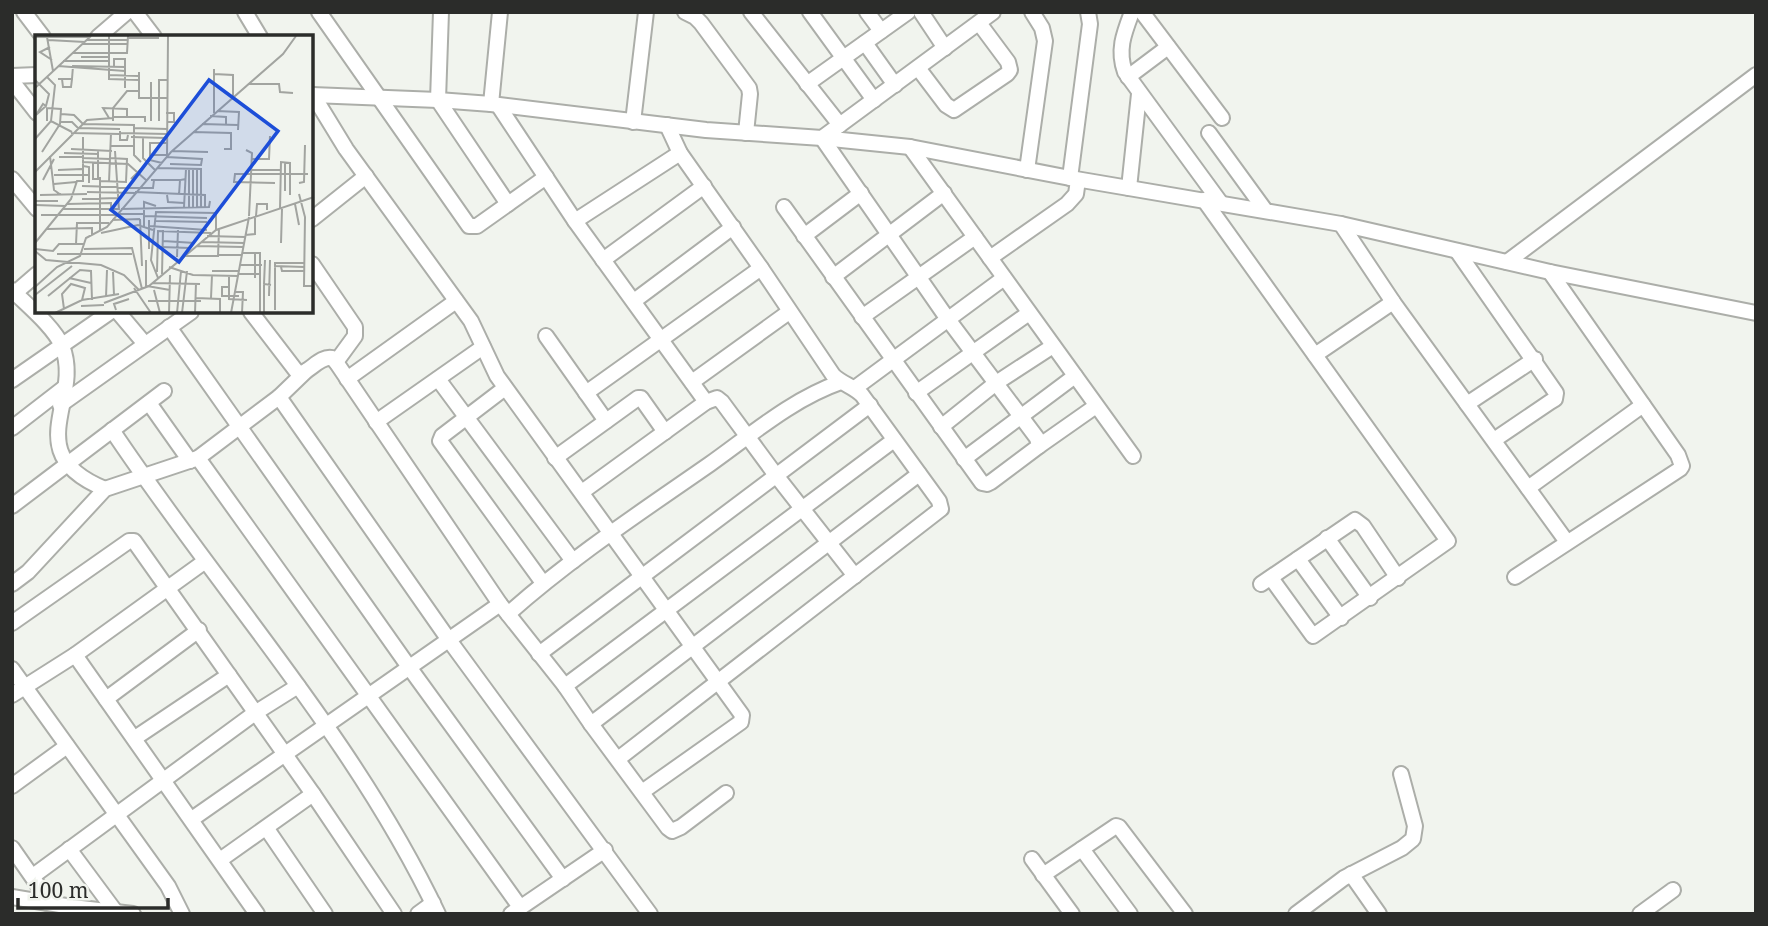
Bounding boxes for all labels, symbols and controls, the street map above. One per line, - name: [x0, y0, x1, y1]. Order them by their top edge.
- inset map: [35, 35, 313, 313]
- scale bar: [18, 866, 168, 910]
- text: 100 m: [28, 876, 89, 904]

